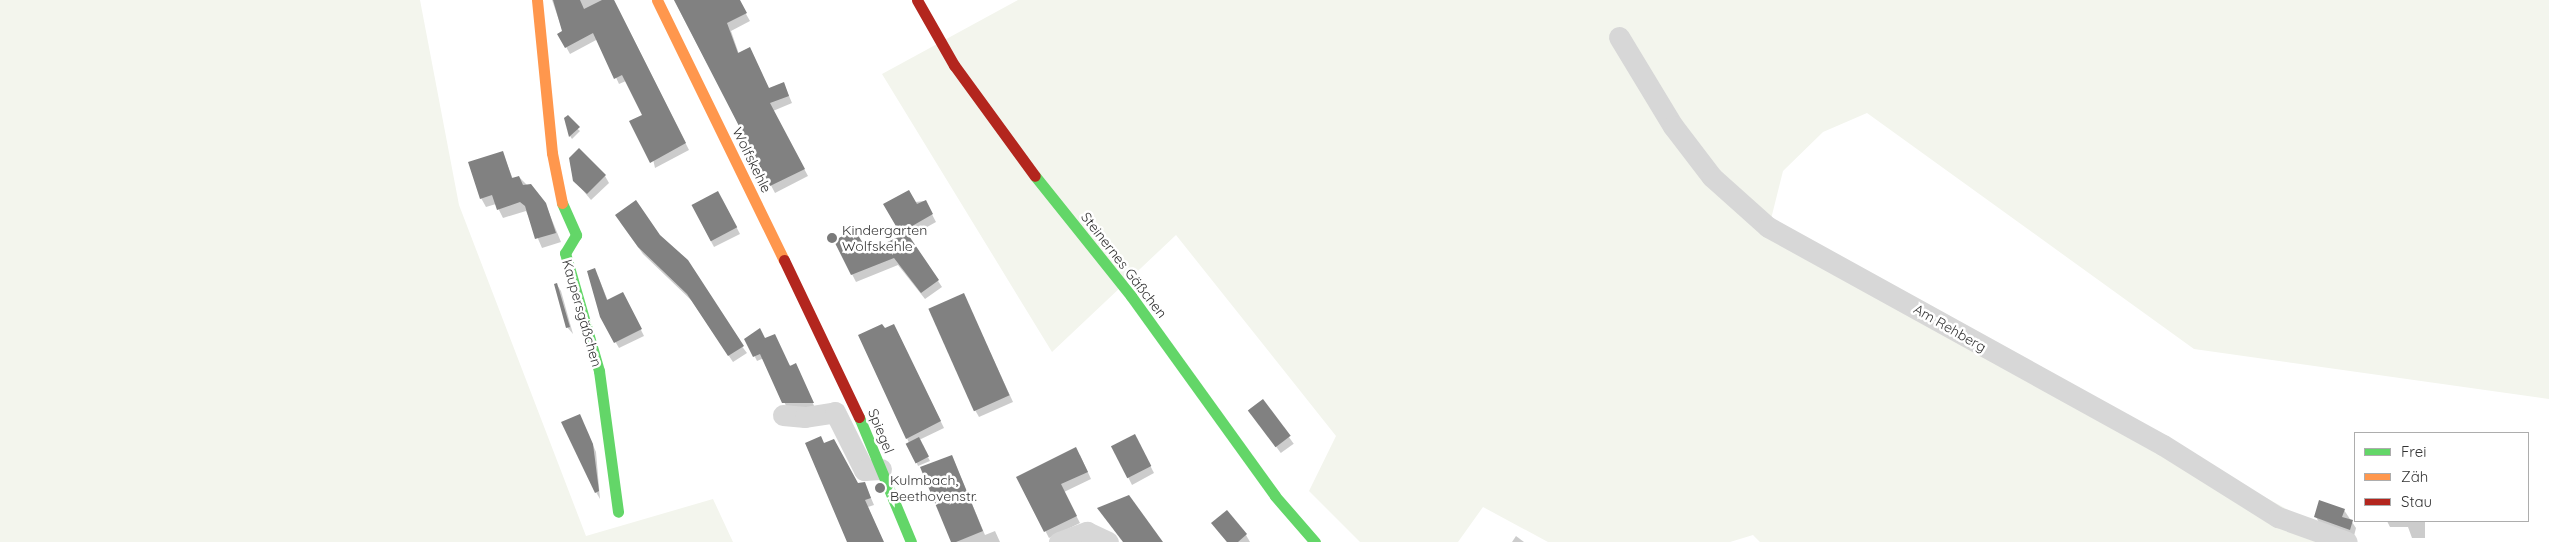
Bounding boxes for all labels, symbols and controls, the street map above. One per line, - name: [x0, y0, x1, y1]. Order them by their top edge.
- street label: Wolfskehle: [729, 125, 775, 195]
- street label: Steinernes Gäßchen: [1078, 209, 1170, 321]
- place label: Kindergarten Wolfskehle: [842, 222, 927, 254]
- marker: Kindergarten Wolfskehle: [826, 232, 838, 244]
- street label: Kaupersgäßchen: [559, 257, 605, 369]
- street label: Am Rehberg: [1911, 300, 1989, 356]
- street label: Spiegel: [864, 406, 898, 456]
- legend: [2354, 432, 2529, 522]
- text: Frei: [2401, 442, 2427, 461]
- text: Zäh: [2401, 467, 2428, 486]
- place label: Kulmbach, Beethovenstr.: [890, 472, 977, 504]
- marker: Kulmbach, Beethovenstr.: [874, 482, 886, 494]
- text: Stau: [2401, 492, 2432, 511]

